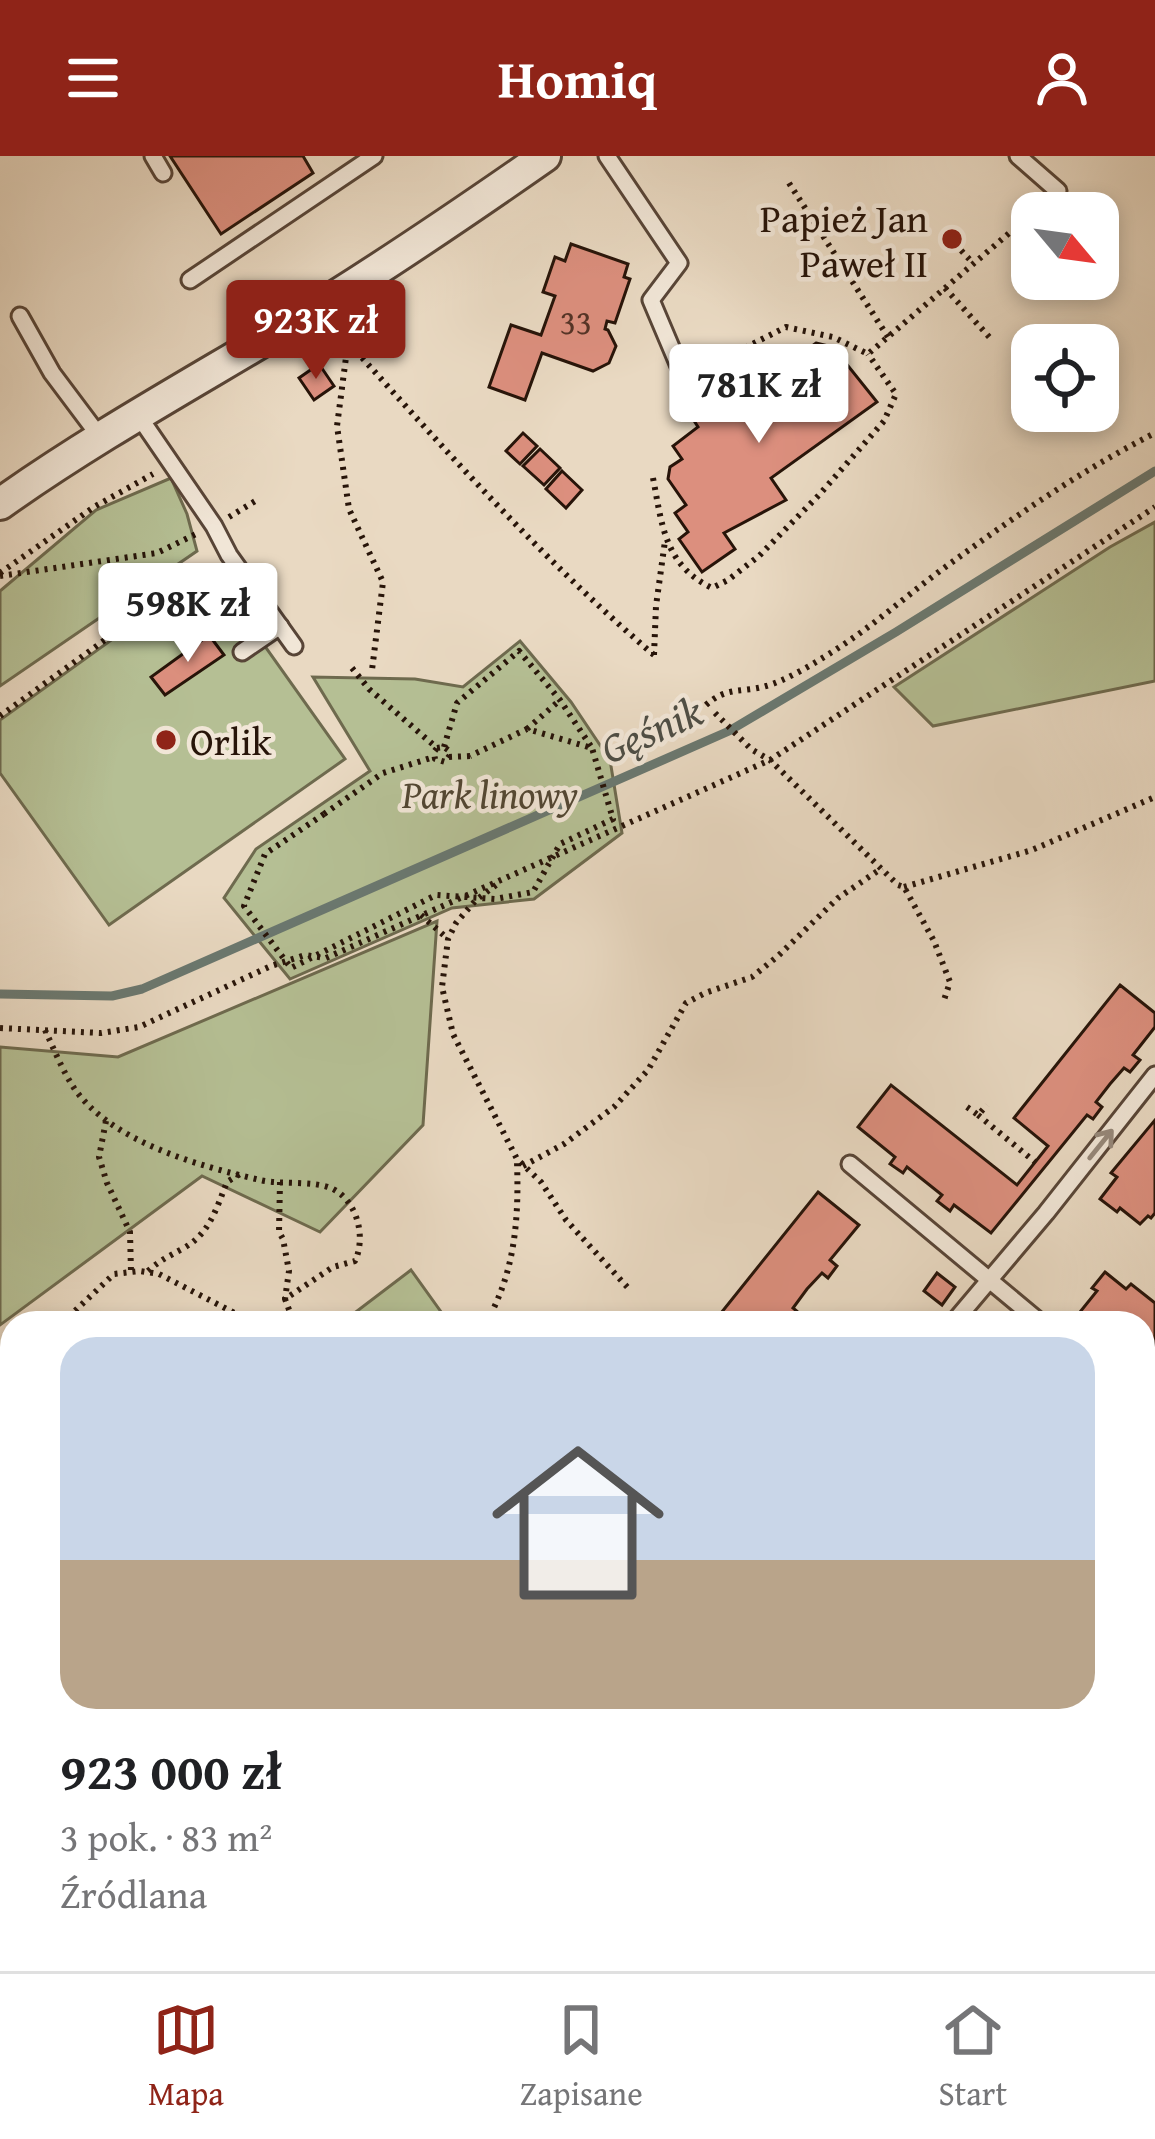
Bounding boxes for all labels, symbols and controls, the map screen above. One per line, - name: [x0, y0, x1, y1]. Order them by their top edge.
- text: Homiq: [498, 39, 657, 118]
- icon: menu: [60, 45, 126, 111]
- icon: person: [1029, 45, 1095, 111]
- place label: Papież Jan Paweł II: [760, 189, 928, 291]
- north arrow: [1011, 192, 1119, 300]
- map controls: [1011, 192, 1119, 432]
- marker: Papież Jan Paweł II: [939, 226, 965, 252]
- pin: 923K zł: [205, 280, 427, 382]
- text: 923K zł: [253, 290, 379, 347]
- house number: 33: [560, 298, 592, 346]
- button: locate: [1011, 324, 1119, 432]
- pin: 781K zł: [648, 344, 870, 446]
- text: 781K zł: [696, 354, 822, 411]
- pin: 598K zł: [77, 563, 299, 665]
- text: 598K zł: [125, 573, 251, 630]
- water label: Gęśnik: [590, 679, 712, 778]
- place label: Orlik: [190, 712, 272, 769]
- marker: Orlik: [153, 727, 179, 753]
- park label: Park linowy: [401, 765, 578, 822]
- one-way arrow: [1087, 1128, 1113, 1160]
- icon: home: [470, 1415, 686, 1631]
- text: 923 000 zł: [60, 1733, 282, 1808]
- text: 3 pok. · 83 m²: [60, 1808, 272, 1865]
- text: Źródlana: [60, 1865, 207, 1922]
- tab: Mapa: [148, 1997, 224, 2117]
- tab: Zapisane: [520, 1997, 643, 2117]
- tab: Start: [938, 1997, 1007, 2117]

